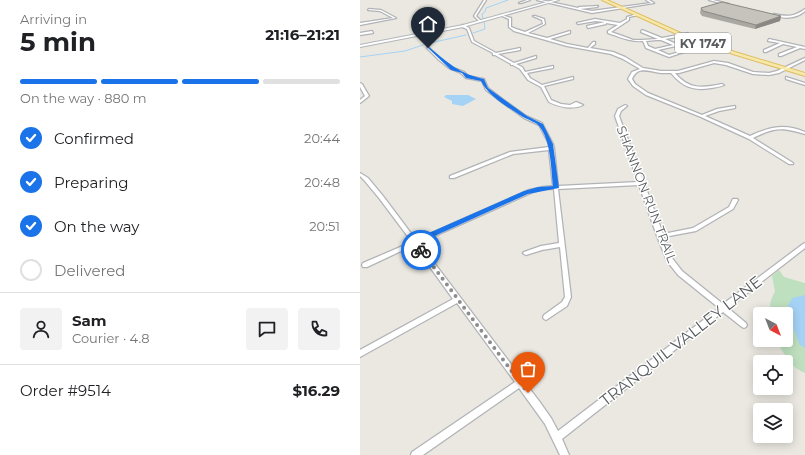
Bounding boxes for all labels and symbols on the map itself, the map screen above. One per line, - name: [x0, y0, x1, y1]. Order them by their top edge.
- pin: [411, 7.0, 445, 48]
- road number: KY 1747: [675, 33, 731, 53]
- street label: SHANNON RUN TRAIL: [613, 123, 681, 265]
- courier: [401, 230, 441, 270]
- street label: TRANQUIL VALLEY LANE: [596, 272, 766, 410]
- north arrow: [753, 307, 793, 347]
- pin: [511, 352, 545, 393]

